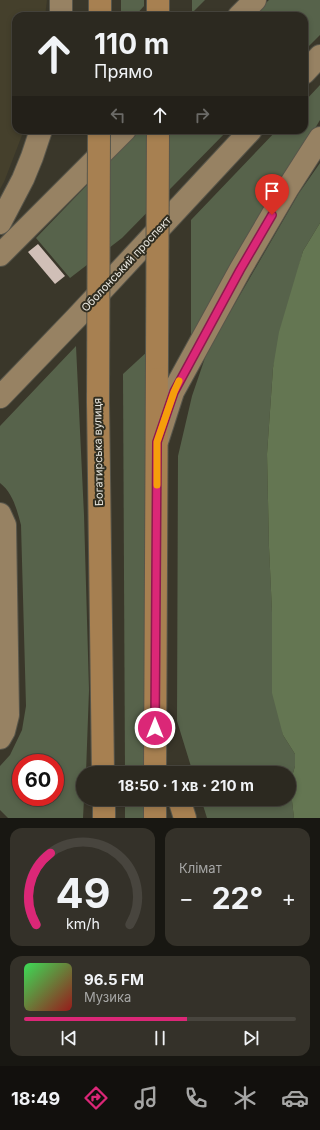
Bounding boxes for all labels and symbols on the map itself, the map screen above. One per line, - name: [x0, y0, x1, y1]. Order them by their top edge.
- pin: [255, 174, 289, 215]
- street label: Оболонський проспект: [78, 213, 175, 315]
- street label: Богатирська вулиця: [90, 398, 106, 506]
- position arrow: [134, 707, 176, 749]
- speed limit sign: 60: [12, 754, 64, 806]

